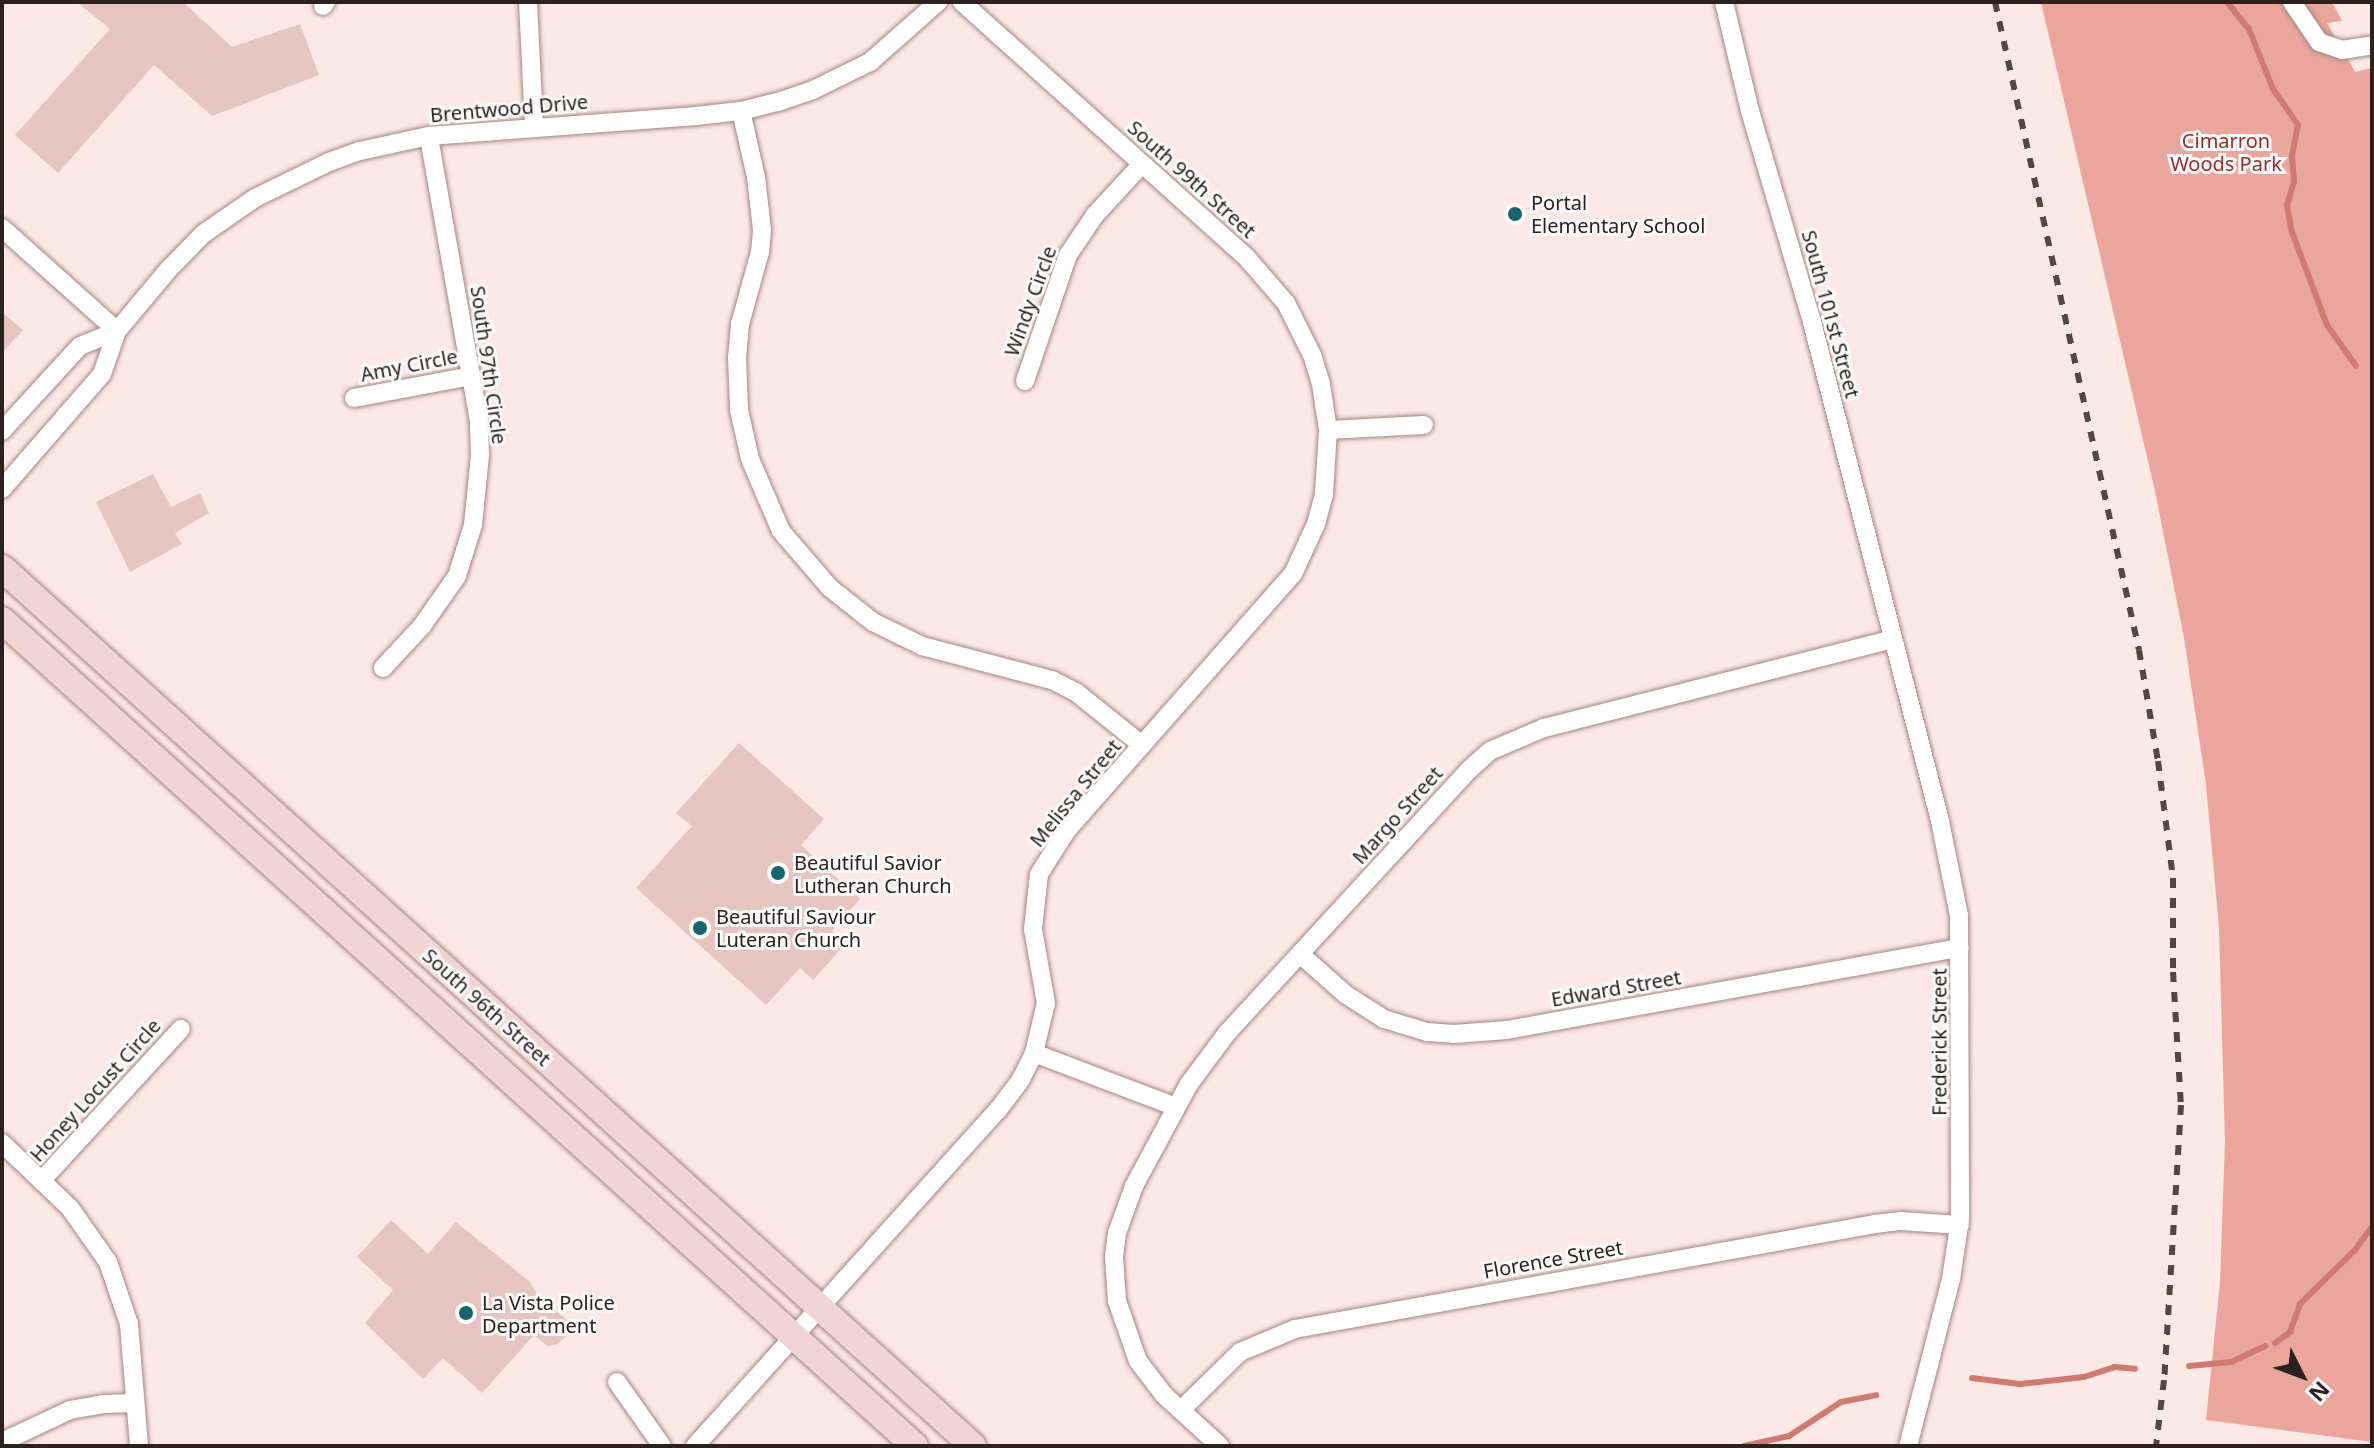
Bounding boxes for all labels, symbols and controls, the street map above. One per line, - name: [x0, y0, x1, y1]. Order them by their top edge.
- street label: Brentwood Drive: [429, 89, 589, 127]
- street label: South 99th Street: [1123, 115, 1261, 243]
- park label: Cimarron Woods Park: [2170, 128, 2282, 175]
- place label: Portal Elementary School: [1531, 190, 1705, 237]
- marker: Portal Elementary School: [1506, 205, 1524, 223]
- street label: South 101st Street: [1797, 228, 1865, 400]
- street label: Windy Circle: [999, 243, 1061, 359]
- street label: South 97th Circle: [466, 284, 512, 446]
- street label: Amy Circle: [358, 344, 460, 386]
- street label: Melissa Street: [1024, 734, 1126, 852]
- street label: Margo Street: [1347, 761, 1447, 869]
- place label: Beautiful Savior Lutheran Church: [794, 850, 952, 897]
- marker: Beautiful Savior Lutheran Church: [769, 864, 787, 882]
- place label: Beautiful Saviour Luteran Church: [716, 904, 876, 951]
- marker: Beautiful Saviour Luteran Church: [691, 919, 709, 937]
- street label: South 96th Street: [418, 943, 556, 1071]
- street label: Edward Street: [1549, 965, 1683, 1011]
- street label: Frederick Street: [1927, 968, 1951, 1116]
- street label: Honey Locust Circle: [25, 1014, 165, 1166]
- street label: Florence Street: [1481, 1235, 1625, 1283]
- place label: La Vista Police Department: [482, 1290, 615, 1337]
- marker: La Vista Police Department: [457, 1304, 475, 1322]
- north arrow: [2262, 1336, 2342, 1416]
- text: N: [2303, 1375, 2337, 1409]

